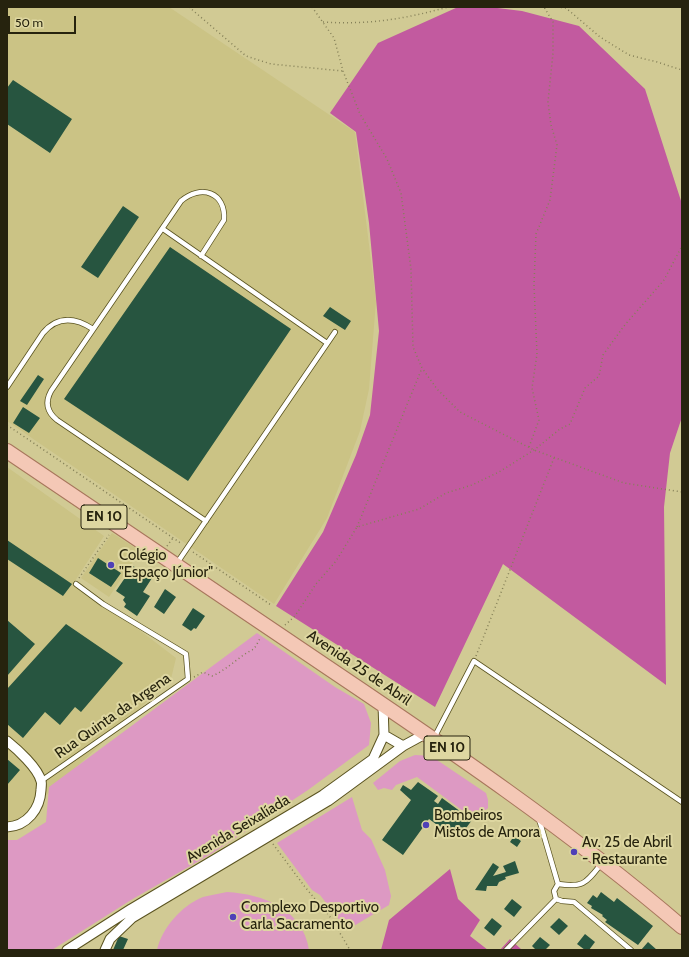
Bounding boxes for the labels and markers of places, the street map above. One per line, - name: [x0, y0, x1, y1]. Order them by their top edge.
- place label: Colégio "Espaço Júnior": [119, 547, 213, 582]
- marker: Colégio "Espaço Júnior": [106, 560, 116, 570]
- place label: Bombeiros Mistos de Amora: [434, 807, 540, 842]
- marker: Bombeiros Mistos de Amora: [421, 820, 431, 830]
- place label: Av. 25 de Abril - Restaurante: [582, 834, 672, 869]
- marker: Av. 25 de Abril - Restaurante: [569, 847, 579, 857]
- place label: Complexo Desportivo Carla Sacramento: [241, 899, 379, 934]
- marker: Complexo Desportivo Carla Sacramento: [228, 912, 238, 922]

